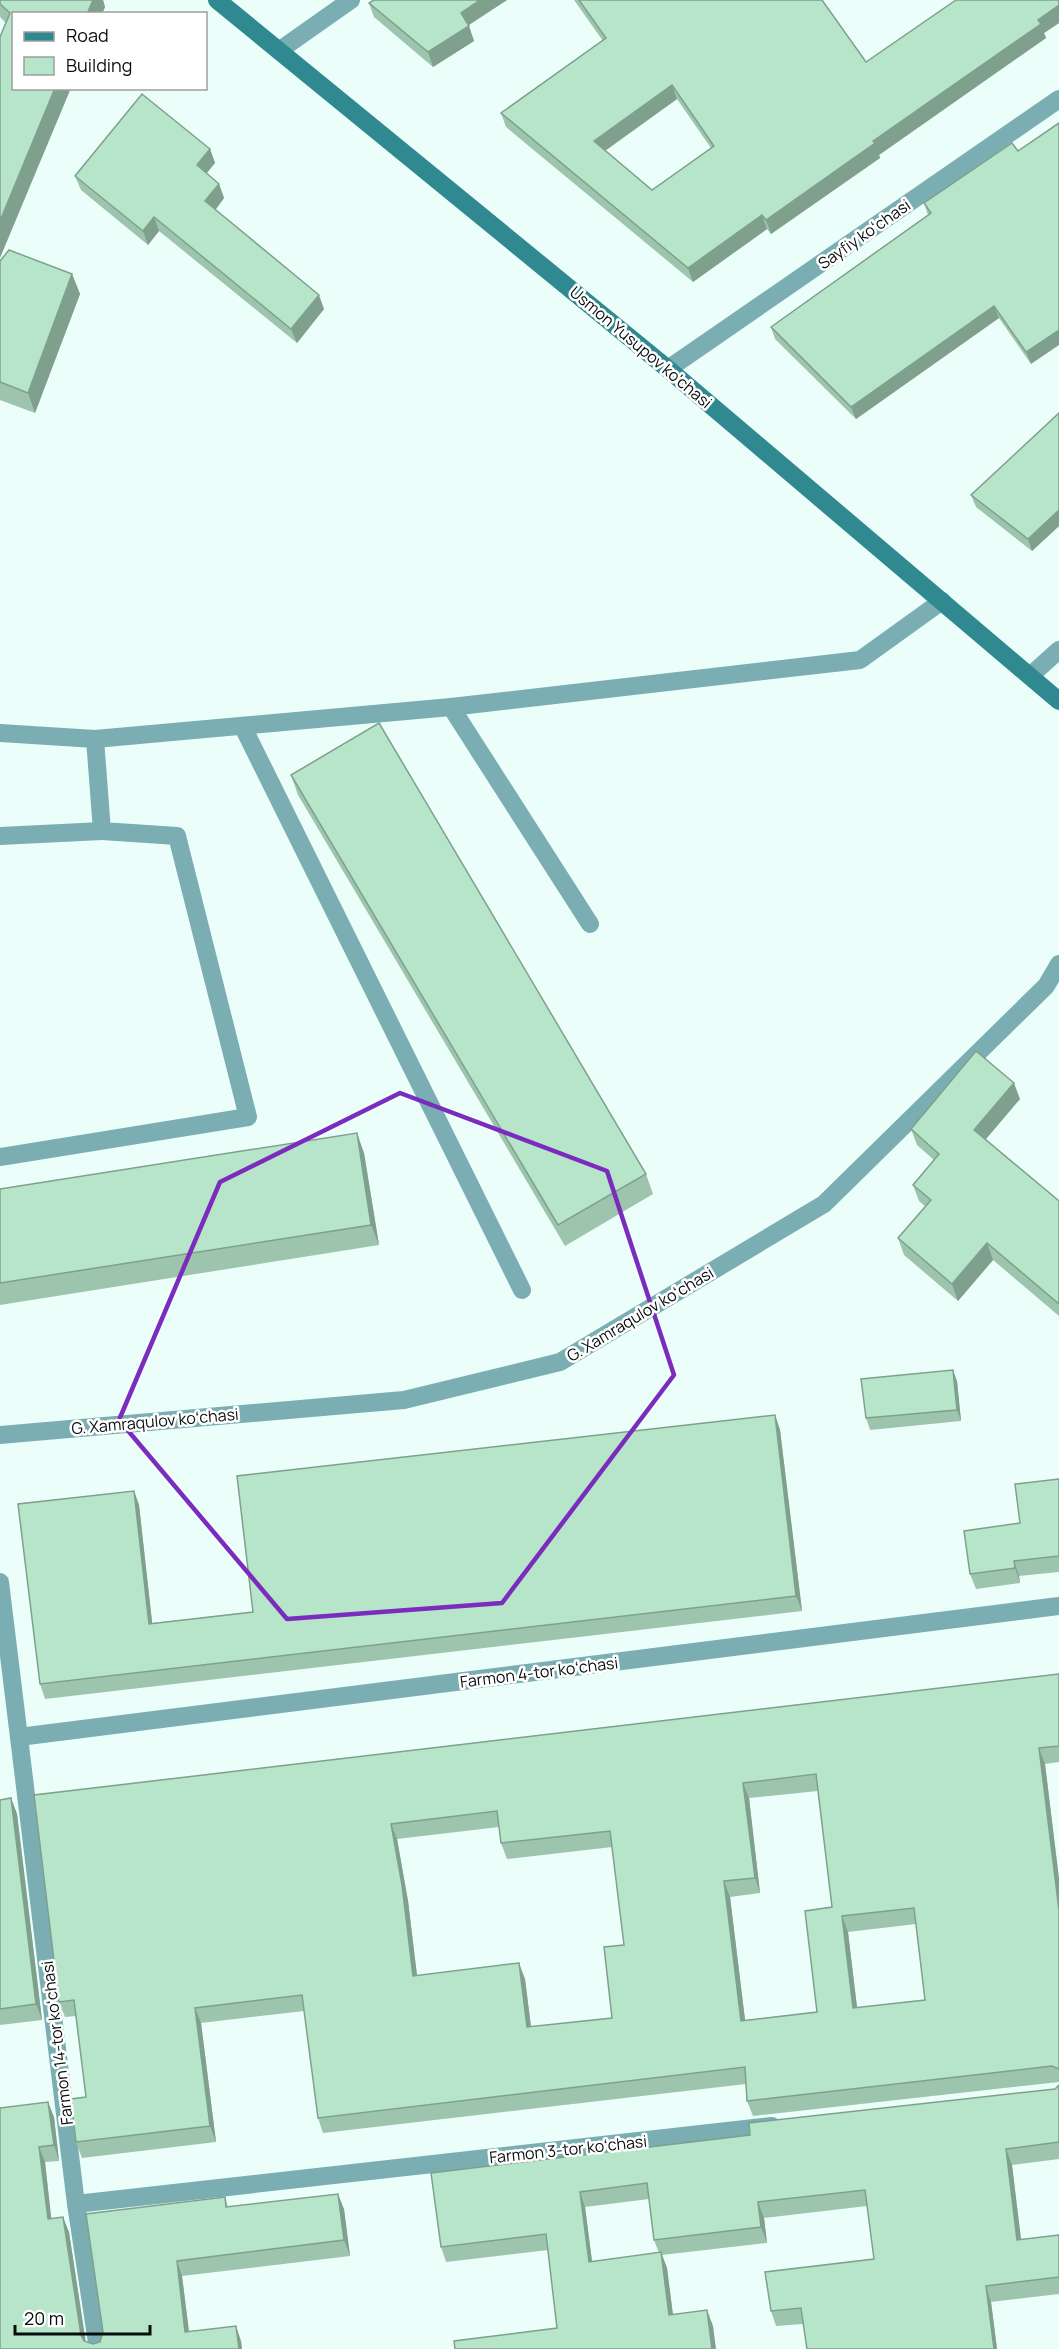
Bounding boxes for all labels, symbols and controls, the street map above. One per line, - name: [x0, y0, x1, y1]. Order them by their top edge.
- legend: [12, 12, 207, 90]
- text: Road: [66, 23, 109, 47]
- text: Building: [66, 53, 132, 77]
- street label: Sayfiy koʻchasi: [813, 194, 915, 274]
- street label: Usmon Yusupov ko'chasi: [565, 281, 717, 413]
- street label: G. Xamraqulov koʻchasi: [563, 1261, 717, 1367]
- street label: G. Xamraqulov koʻchasi: [71, 1403, 239, 1439]
- street label: Farmon 4-tor koʻchasi: [459, 1651, 619, 1693]
- street label: Farmon 14-tor koʻchasi: [36, 1960, 78, 2126]
- street label: Farmon 3-tor koʻchasi: [488, 2130, 648, 2168]
- scale bar: [15, 2298, 150, 2336]
- text: 20 m: [24, 2306, 64, 2330]

